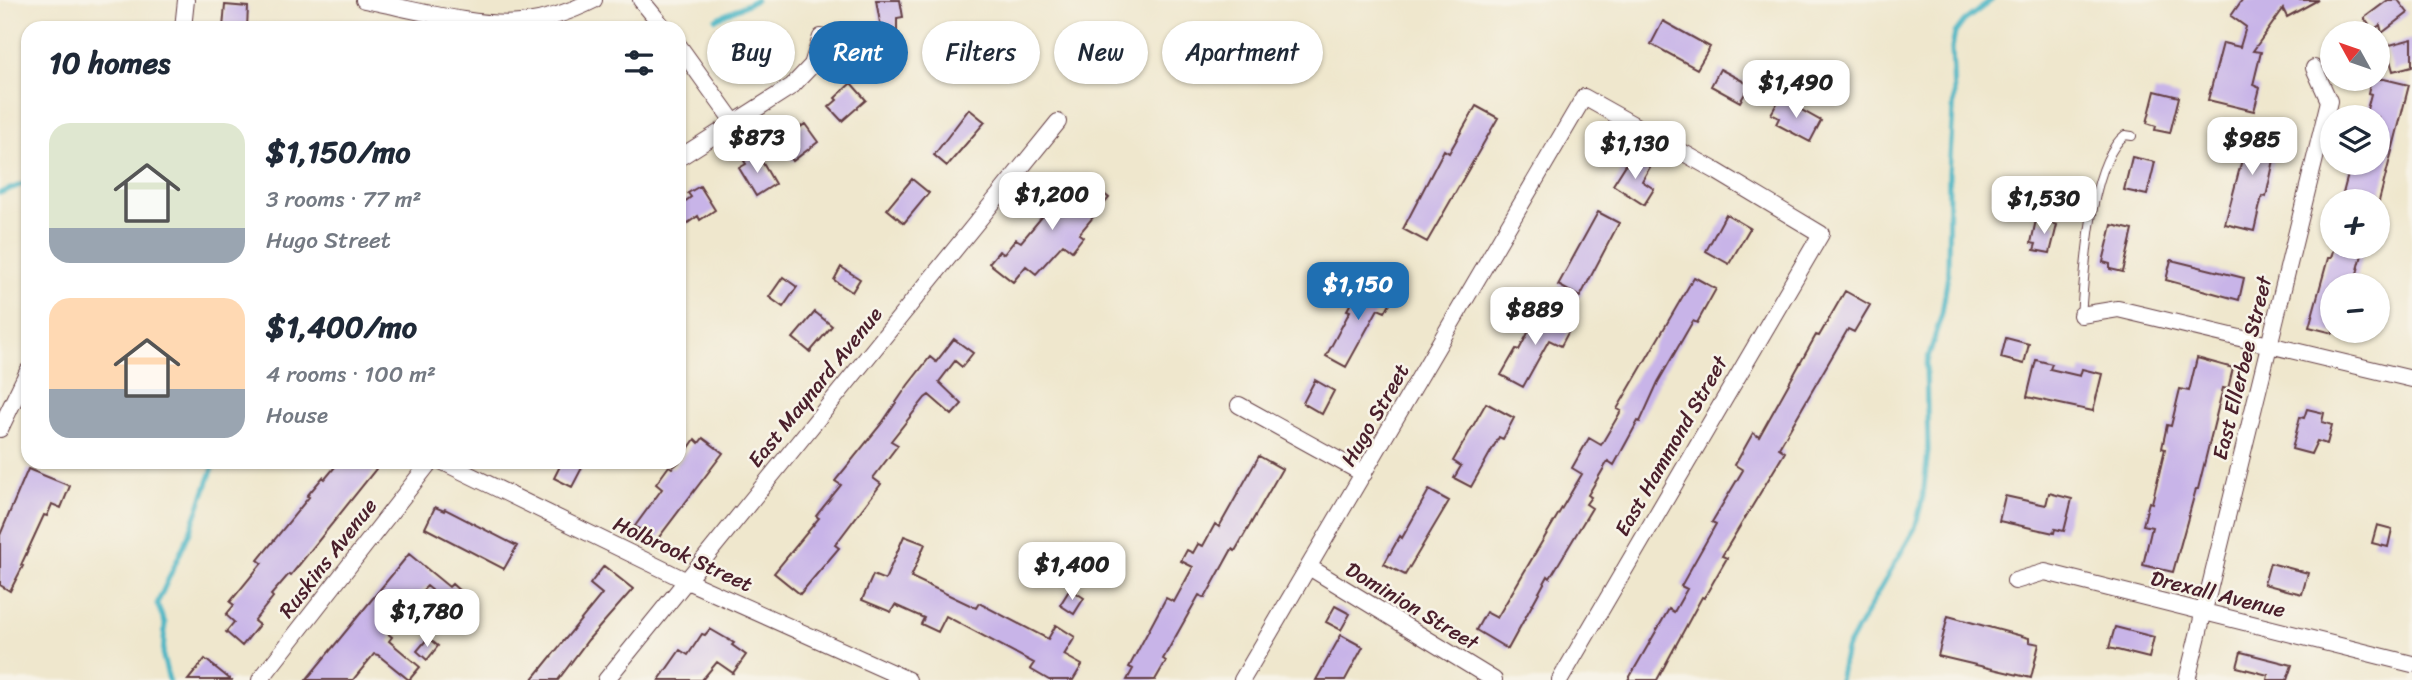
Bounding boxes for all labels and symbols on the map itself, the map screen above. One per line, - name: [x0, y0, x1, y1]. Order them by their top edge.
- north arrow: [2320, 21, 2390, 91]
- pin: $1,490: [1739, 60, 1853, 120]
- pin: $873: [716, 116, 798, 175]
- pin: $985: [2211, 118, 2293, 177]
- pin: $1,130: [1578, 122, 1692, 181]
- pin: $1,200: [995, 173, 1109, 232]
- pin: $1,530: [1987, 176, 2101, 236]
- pin: $1,150: [1301, 262, 1415, 322]
- street label: East Ellerbee Street: [2201, 271, 2284, 464]
- pin: $889: [1494, 288, 1576, 347]
- street label: East Maynard Avenue: [738, 298, 892, 476]
- street label: East Hammond Street: [1604, 347, 1739, 544]
- street label: Hugo Street: [1330, 356, 1420, 474]
- street label: Ruskins Avenue: [269, 489, 388, 627]
- street label: Holbrook Street: [607, 505, 759, 603]
- pin: $1,400: [1015, 542, 1129, 602]
- street label: Dominion Street: [1338, 551, 1487, 662]
- street label: Drexall Avenue: [2147, 559, 2290, 629]
- pin: $1,780: [370, 590, 484, 649]

